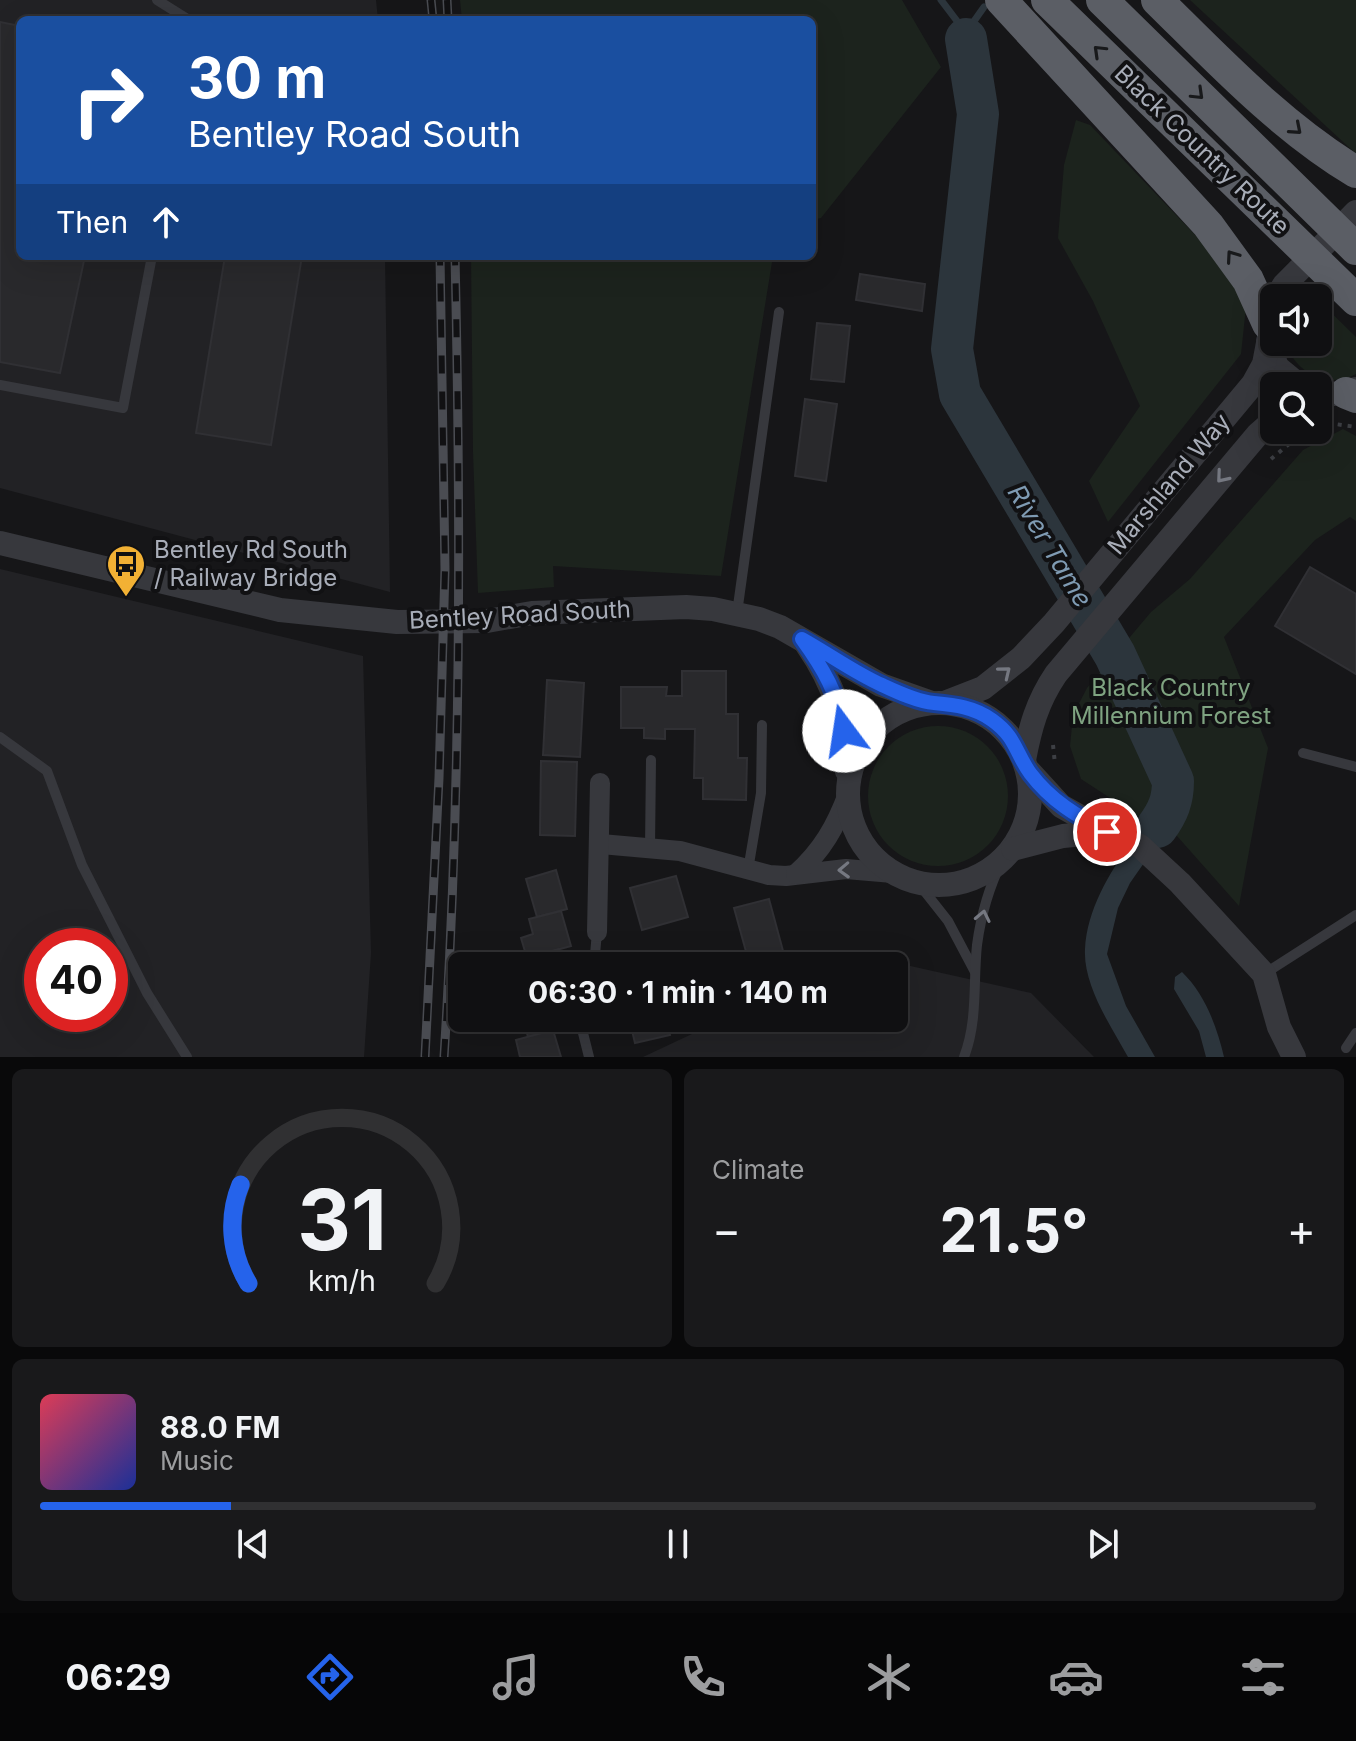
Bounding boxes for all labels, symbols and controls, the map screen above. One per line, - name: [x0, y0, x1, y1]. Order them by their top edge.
- text: 30 m: [188, 44, 326, 112]
- one-way arrow: [1094, 46, 1108, 60]
- icon: right: [56, 48, 160, 152]
- street label: Black Country Route: [1109, 59, 1296, 241]
- one-way arrow: [1189, 85, 1203, 99]
- text: Bentley Road South: [188, 112, 521, 156]
- one-way arrow: [1287, 119, 1302, 134]
- icon: ahead: [144, 200, 188, 244]
- text: Then: [56, 204, 128, 240]
- one-way arrow: [1227, 250, 1242, 264]
- map controls: [1260, 284, 1332, 444]
- button: sound: [1260, 284, 1332, 356]
- button: search: [1260, 372, 1332, 444]
- street label: Marshland Way: [1101, 407, 1236, 560]
- one-way arrow: [1217, 468, 1232, 483]
- water label: River Tame: [1002, 479, 1099, 613]
- place label: Bentley Rd South / Railway Bridge: [154, 535, 348, 592]
- bus stop icon: Bentley Rd South / Railway Bridge: [105, 543, 147, 598]
- street label: Bentley Road South: [408, 594, 632, 635]
- one-way arrow: [996, 667, 1010, 682]
- park label: Black Country Millennium Forest: [1071, 673, 1271, 730]
- position arrow: [802, 689, 886, 773]
- pin: [1073, 798, 1141, 866]
- icon: arrive: [1085, 810, 1129, 854]
- one-way arrow: [837, 861, 850, 879]
- one-way arrow: [974, 910, 991, 923]
- speed limit sign: 40: [24, 928, 128, 1032]
- text: 06:30 · 1 min · 140 m: [528, 974, 828, 1010]
- text: Climate: [712, 1154, 804, 1185]
- text: 31: [297, 1169, 387, 1270]
- text: 21.5°: [940, 1194, 1088, 1266]
- text: −: [712, 1203, 741, 1257]
- text: +: [1287, 1203, 1316, 1257]
- text: km/h: [308, 1263, 376, 1298]
- text: 88.0 FM: [160, 1409, 280, 1445]
- text: Music: [160, 1445, 234, 1476]
- icon: previous: [231, 1522, 275, 1566]
- icon: pause: [656, 1522, 700, 1566]
- icon: next: [1081, 1522, 1125, 1566]
- icon: directions: [302, 1649, 358, 1705]
- icon: music: [488, 1649, 544, 1705]
- icon: phone: [675, 1649, 731, 1705]
- icon: climate: [861, 1649, 917, 1705]
- icon: car: [1048, 1649, 1104, 1705]
- icon: filters: [1235, 1649, 1291, 1705]
- text: 06:29: [65, 1655, 171, 1699]

